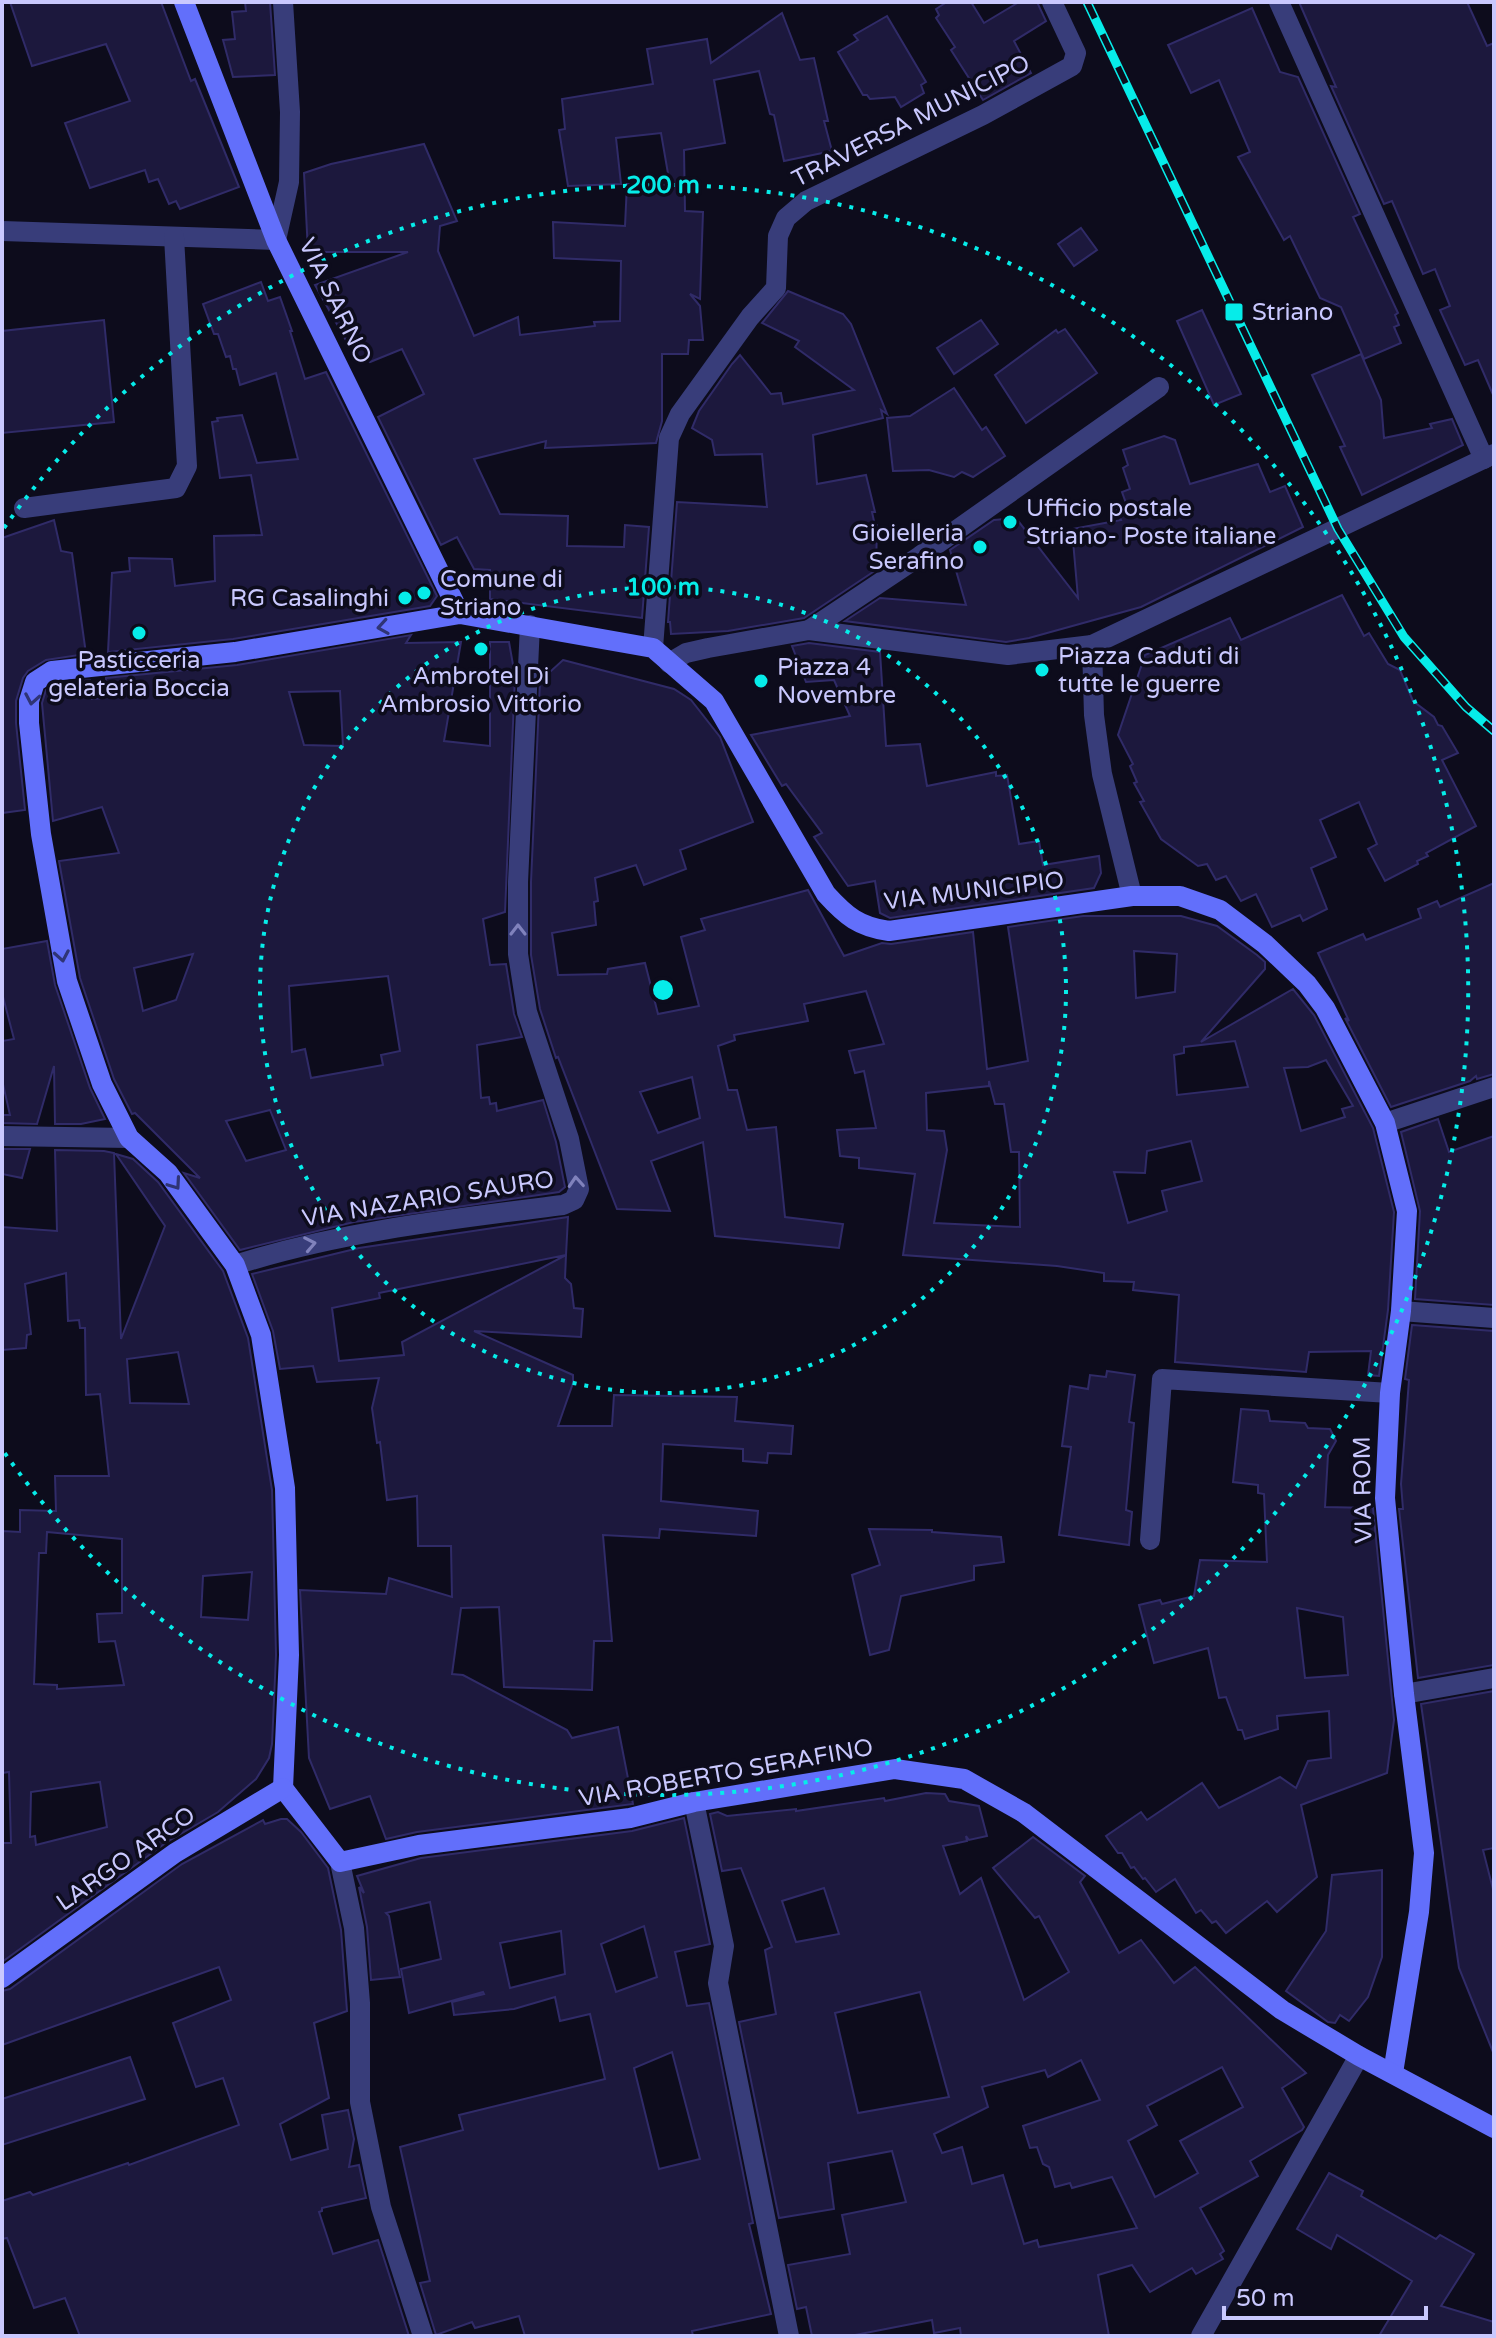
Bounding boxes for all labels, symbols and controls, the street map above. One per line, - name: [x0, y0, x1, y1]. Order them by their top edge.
- street label: TRAVERSA MUNICIPO: [787, 48, 1035, 194]
- text: 200 m: [626, 171, 700, 200]
- street label: VIA SARNO: [292, 233, 378, 369]
- place label: Striano: [1252, 298, 1333, 327]
- marker: Striano: [1223, 301, 1245, 323]
- place label: Ufficio postale Striano- Poste italiane: [1026, 494, 1276, 551]
- marker: Ufficio postale Striano- Poste italiane: [1001, 513, 1019, 531]
- place label: Gioielleria Serafino: [852, 519, 964, 576]
- marker: Gioielleria Serafino: [971, 538, 989, 556]
- place label: Comune di Striano: [440, 565, 563, 622]
- text: 100 m: [626, 573, 700, 602]
- place label: RG Casalinghi: [230, 584, 389, 613]
- marker: Comune di Striano: [415, 584, 433, 602]
- marker: RG Casalinghi: [396, 589, 414, 607]
- one-way arrow: [377, 618, 390, 635]
- marker: Pasticceria gelateria Boccia: [130, 624, 148, 642]
- marker: Ambrotel Di Ambrosio Vittorio: [472, 640, 490, 658]
- place label: Piazza Caduti di tutte le guerre: [1058, 642, 1239, 699]
- place label: Pasticceria gelateria Boccia: [48, 646, 230, 703]
- place label: Piazza 4 Novembre: [777, 653, 896, 710]
- marker: Piazza Caduti di tutte le guerre: [1033, 661, 1051, 679]
- place label: Ambrotel Di Ambrosio Vittorio: [380, 662, 582, 719]
- marker: Piazza 4 Novembre: [752, 672, 770, 690]
- one-way arrow: [24, 692, 41, 705]
- street label: VIA MUNICIPIO: [882, 866, 1066, 916]
- one-way arrow: [509, 923, 527, 936]
- one-way arrow: [53, 949, 70, 963]
- centre of rings: [649, 976, 677, 1004]
- street label: VIA NAZARIO SAURO: [300, 1165, 556, 1233]
- one-way arrow: [165, 1175, 180, 1189]
- one-way arrow: [568, 1175, 585, 1188]
- one-way arrow: [303, 1236, 316, 1253]
- street label: VIA ROM: [1348, 1436, 1378, 1544]
- street label: VIA ROBERTO SERAFINO: [577, 1733, 875, 1813]
- street label: LARGO ARCO: [51, 1800, 201, 1918]
- scale bar: [1224, 2270, 1426, 2320]
- text: 50 m: [1236, 2284, 1294, 2313]

